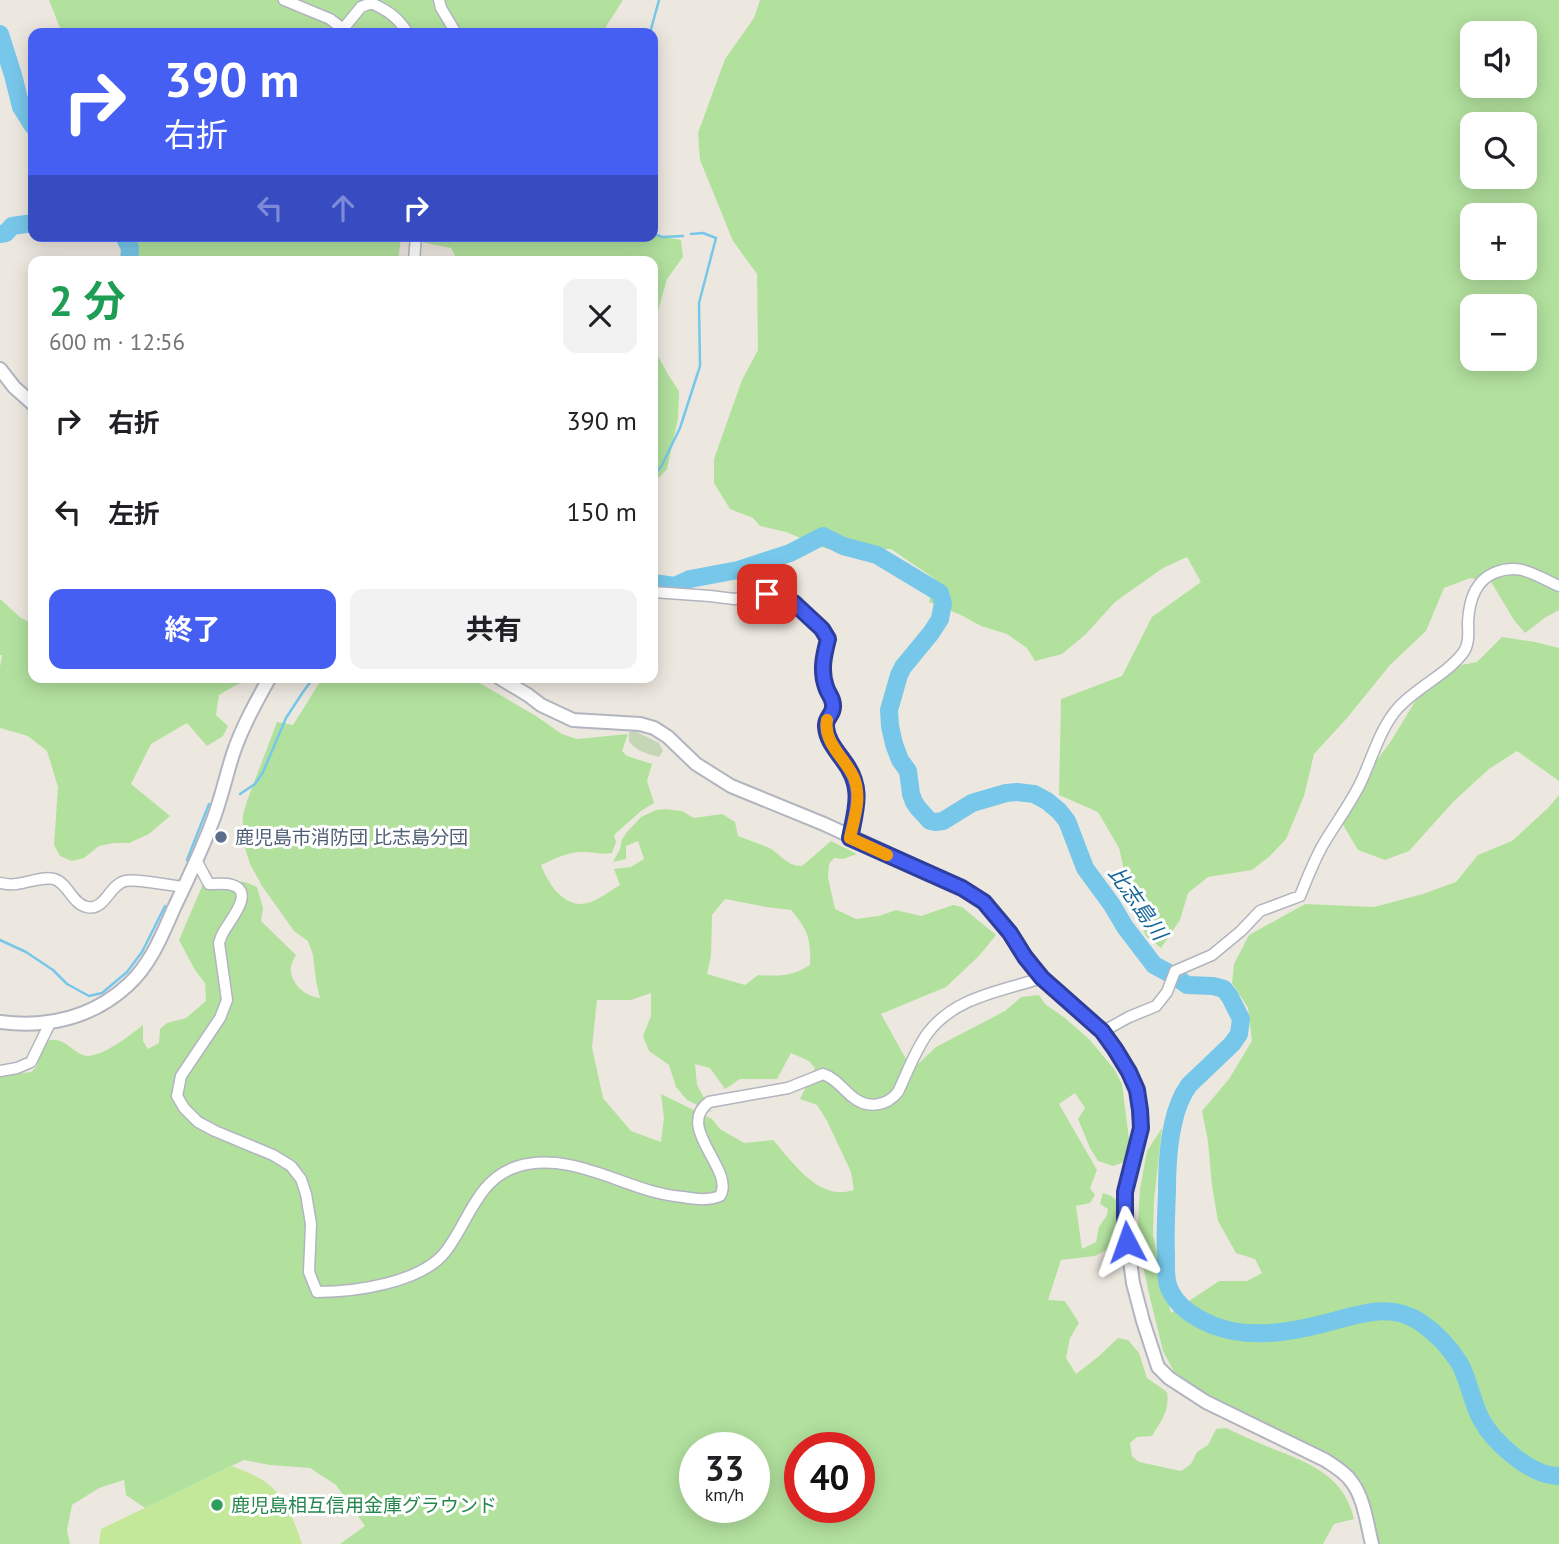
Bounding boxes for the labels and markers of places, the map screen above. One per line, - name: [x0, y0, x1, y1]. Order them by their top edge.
- pin: [737, 564, 797, 624]
- place label: 鹿児島市消防団 比志島分団: [235, 825, 468, 849]
- marker: 鹿児島市消防団 比志島分団: [213, 829, 229, 845]
- place label: 鹿児島相互信用金庫グラウンド: [231, 1493, 497, 1517]
- marker: 鹿児島相互信用金庫グラウンド: [209, 1497, 225, 1513]

